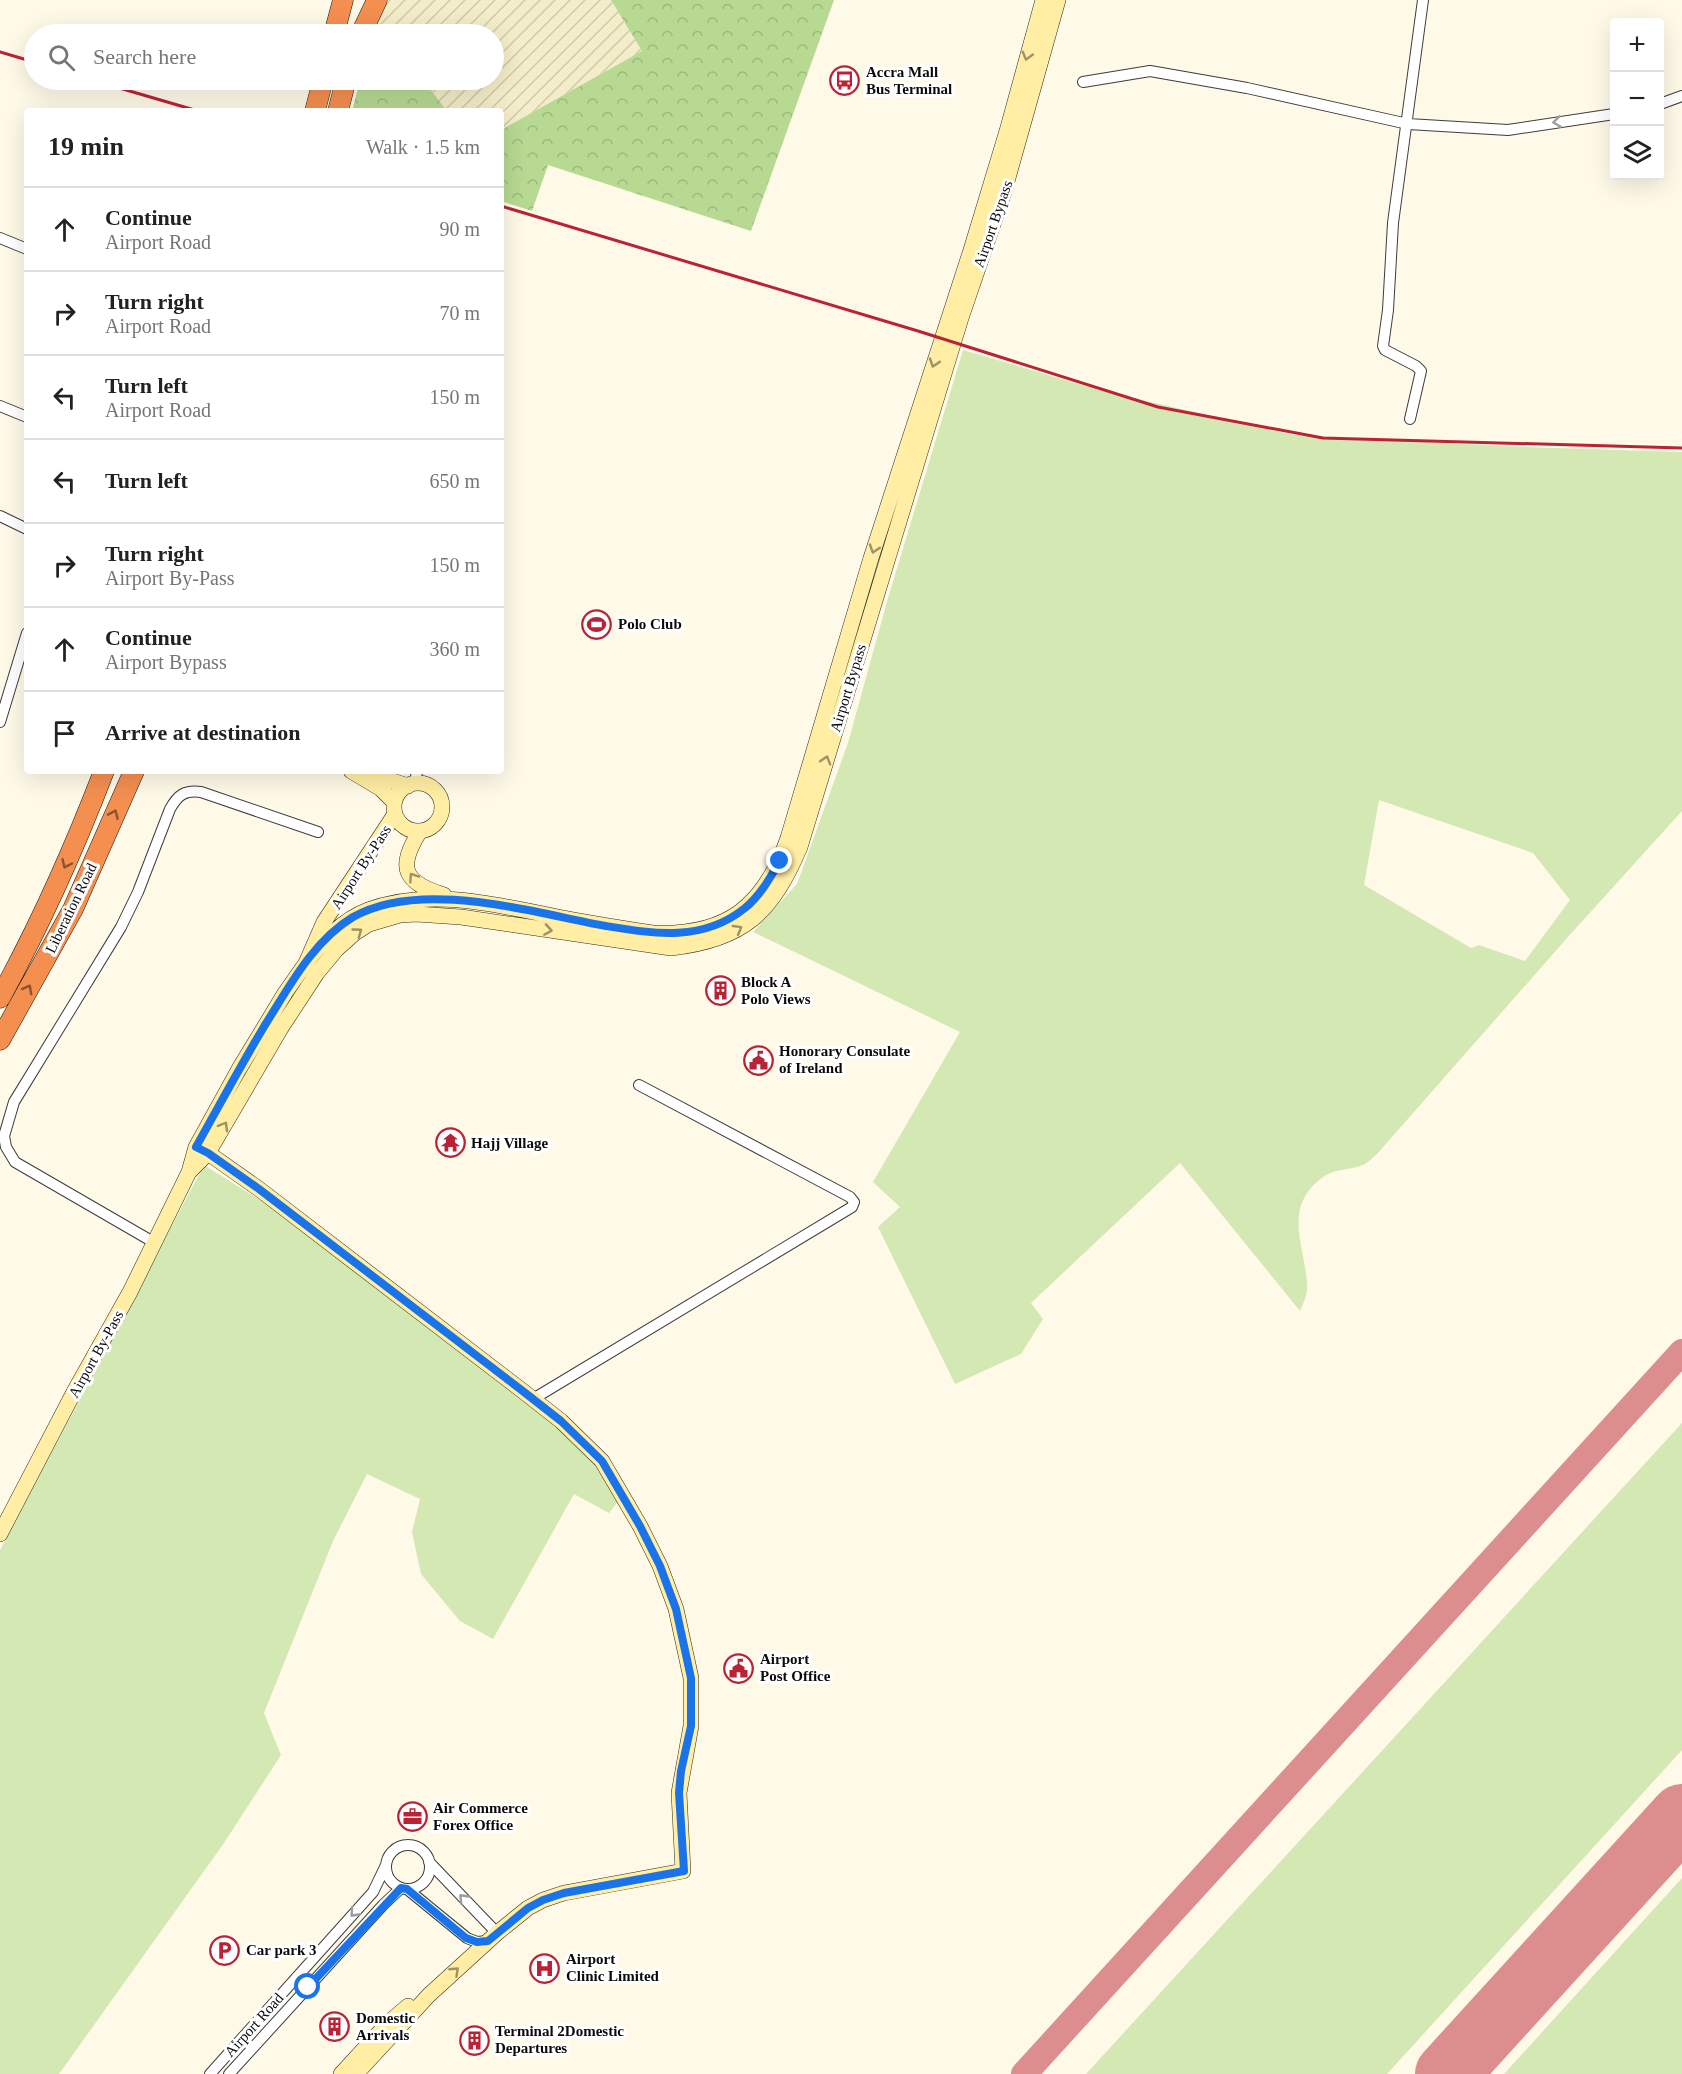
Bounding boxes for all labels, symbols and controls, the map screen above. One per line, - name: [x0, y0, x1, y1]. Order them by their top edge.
- map controls: [1610, 18, 1664, 180]
- button: +: [1610, 18, 1664, 72]
- search box: [24, 24, 504, 90]
- icon: search: [45, 41, 78, 74]
- text: Search here: [93, 44, 196, 69]
- one-way arrow: [1022, 50, 1034, 61]
- place label: Accra Mall Bus Terminal: [866, 64, 952, 97]
- bus stop icon: Accra Mall Bus Terminal: [829, 65, 861, 97]
- button: −: [1610, 72, 1664, 126]
- one-way arrow: [1552, 116, 1561, 128]
- button: layers: [1610, 126, 1664, 180]
- text: 19 min: [48, 132, 124, 161]
- text: Walk · 1.5 km: [366, 136, 480, 158]
- street label: Airport Bypass: [971, 178, 1015, 270]
- text: Continue: [105, 205, 192, 230]
- icon: ahead: [48, 213, 81, 246]
- text: 90 m: [439, 218, 480, 240]
- text: Airport Road: [105, 231, 211, 253]
- text: Turn right: [105, 289, 204, 314]
- icon: right: [48, 297, 81, 330]
- text: 70 m: [439, 302, 480, 324]
- text: Airport Road: [105, 315, 211, 337]
- one-way arrow: [929, 357, 941, 368]
- text: Turn left: [105, 373, 188, 398]
- icon: left: [48, 381, 81, 414]
- text: 150 m: [429, 386, 480, 408]
- text: Airport Road: [105, 399, 211, 421]
- icon: left: [48, 465, 81, 498]
- text: Turn left: [105, 468, 188, 493]
- text: 650 m: [429, 470, 480, 492]
- text: Turn right: [105, 541, 204, 566]
- one-way arrow: [869, 543, 881, 554]
- icon: right: [48, 549, 81, 582]
- text: 150 m: [429, 554, 480, 576]
- text: Airport By-Pass: [105, 567, 234, 589]
- sports icon: Polo Club: [581, 608, 613, 640]
- place label: Polo Club: [618, 616, 682, 632]
- text: Continue: [105, 625, 192, 650]
- icon: ahead: [48, 633, 81, 666]
- text: 360 m: [429, 638, 480, 660]
- street label: Airport Bypass: [827, 642, 869, 734]
- text: Airport Bypass: [105, 651, 227, 673]
- icon: arrive: [48, 717, 81, 750]
- text: Arrive at destination: [105, 720, 301, 745]
- one-way arrow: [819, 755, 831, 766]
- one-way arrow: [107, 810, 119, 821]
- street label: Airport By-Pass: [328, 822, 394, 912]
- route end: [766, 847, 792, 873]
- one-way arrow: [61, 857, 73, 868]
- street label: Liberation Road: [42, 860, 100, 955]
- one-way arrow: [409, 872, 420, 883]
- one-way arrow: [543, 923, 553, 936]
- one-way arrow: [732, 925, 742, 936]
- one-way arrow: [351, 928, 362, 939]
- place label: Block A Polo Views: [741, 974, 811, 1007]
- building icon: Block A Polo Views: [704, 975, 736, 1007]
- one-way arrow: [21, 985, 32, 995]
- place label: Honorary Consulate of Ireland: [779, 1043, 911, 1076]
- public building icon: Honorary Consulate of Ireland: [742, 1044, 774, 1076]
- one-way arrow: [217, 1122, 228, 1132]
- temple icon: Hajj Village: [434, 1127, 466, 1159]
- place label: Hajj Village: [471, 1135, 548, 1151]
- street label: Airport By-Pass: [65, 1308, 127, 1400]
- place label: Airport Post Office: [760, 1651, 831, 1684]
- public building icon: Airport Post Office: [723, 1652, 755, 1684]
- place label: Air Commerce Forex Office: [433, 1800, 528, 1833]
- office icon: Air Commerce Forex Office: [396, 1801, 428, 1833]
- one-way arrow: [459, 1894, 470, 1904]
- one-way arrow: [350, 1906, 361, 1916]
- parking icon: Car park 3: [209, 1934, 241, 1966]
- place label: Car park 3: [246, 1942, 317, 1958]
- place label: Airport Clinic Limited: [566, 1951, 660, 1984]
- hospital icon: Airport Clinic Limited: [529, 1952, 561, 1984]
- one-way arrow: [448, 1968, 459, 1979]
- route start: [294, 1973, 320, 1999]
- street label: Airport Road: [221, 1990, 287, 2060]
- place label: Domestic Arrivals: [356, 2010, 415, 2043]
- building icon: Domestic Arrivals: [319, 2011, 351, 2043]
- place label: Terminal 2Domestic Departures: [495, 2023, 624, 2056]
- building icon: Terminal 2Domestic Departures: [458, 2024, 490, 2056]

